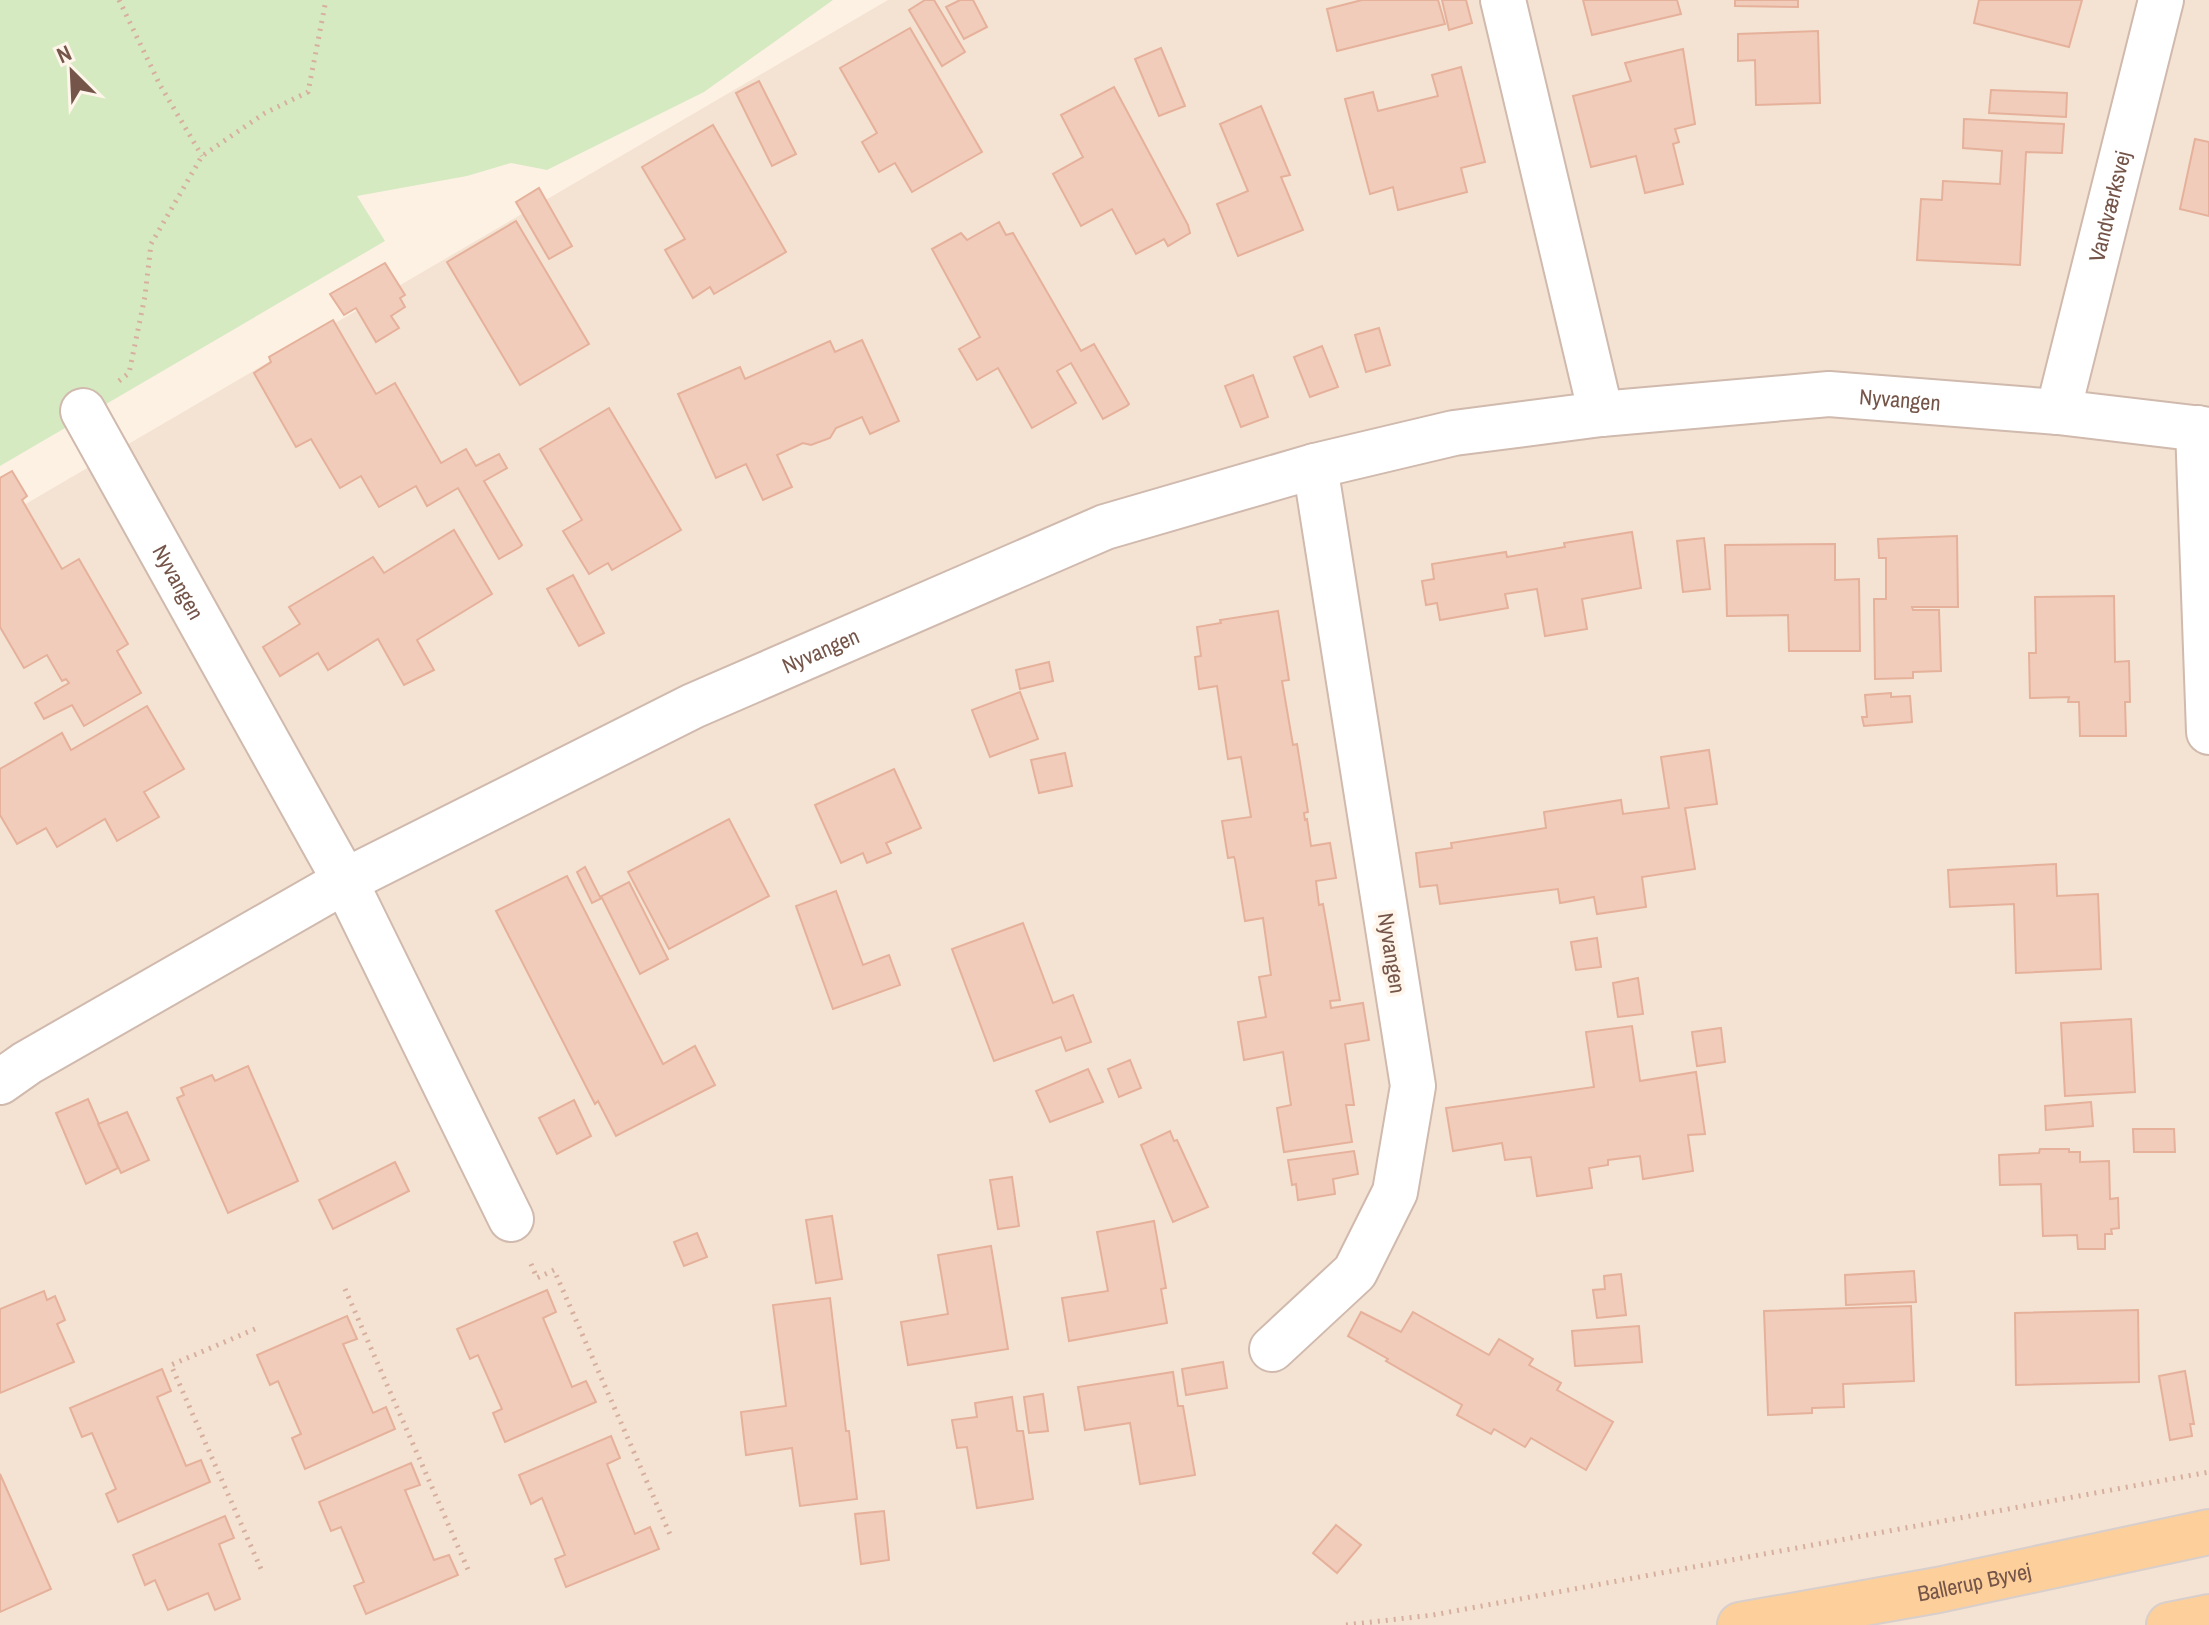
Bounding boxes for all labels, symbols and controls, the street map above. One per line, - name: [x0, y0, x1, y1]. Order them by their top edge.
- north arrow: [32, 32, 112, 112]
- text: N: [52, 37, 76, 70]
- street label: Vandværksvej: [2081, 148, 2138, 265]
- street label: Nyvangen: [1858, 381, 1942, 418]
- street label: Nyvangen: [146, 539, 211, 625]
- street label: Nyvangen: [777, 621, 864, 681]
- street label: Nyvangen: [1371, 911, 1413, 995]
- street label: Ballerup Byvej: [1915, 1556, 2034, 1608]

